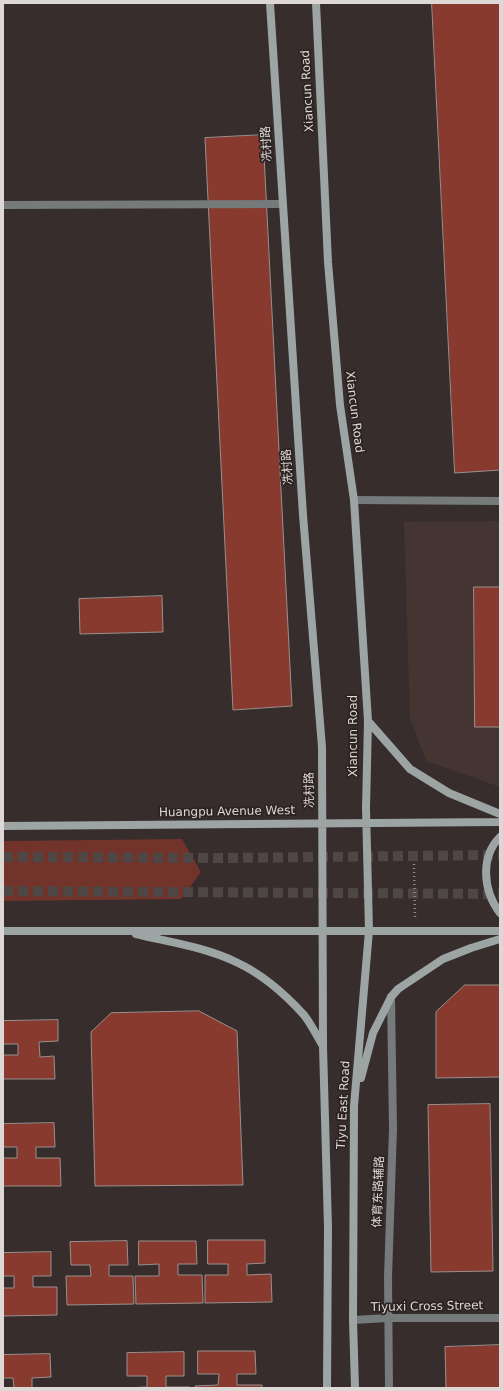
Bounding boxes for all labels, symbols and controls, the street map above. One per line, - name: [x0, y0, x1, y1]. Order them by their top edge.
- street label: Xiancun Road: [299, 50, 317, 132]
- street label: 冼村路: [259, 126, 275, 162]
- street label: Xiancun Road: [342, 370, 366, 454]
- street label: 冼村路: [280, 449, 296, 485]
- street label: Xiancun Road: [347, 695, 361, 777]
- street label: 冼村路: [302, 772, 318, 808]
- street label: Huangpu Avenue West: [159, 804, 295, 820]
- street label: Tiyu East Road: [334, 1060, 354, 1150]
- street label: 体育东路辅路: [371, 1156, 387, 1228]
- street label: Tiyuxi Cross Street: [371, 1299, 483, 1315]

